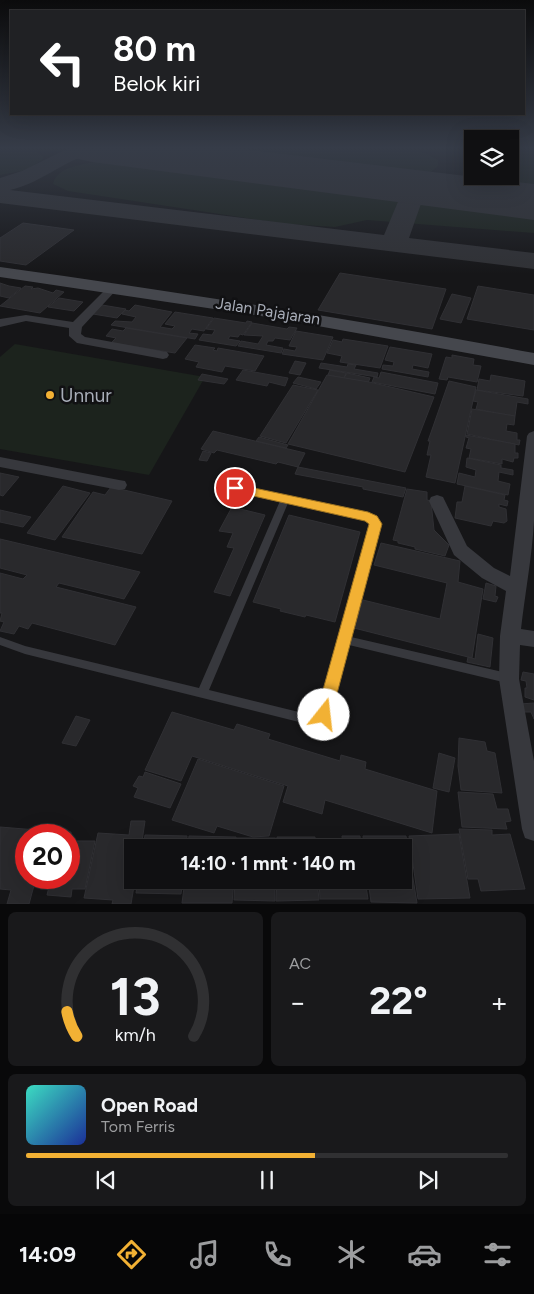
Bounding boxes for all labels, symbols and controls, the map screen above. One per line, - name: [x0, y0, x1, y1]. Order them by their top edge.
- text: 80 m: [113, 28, 196, 70]
- icon: left: [30, 30, 95, 95]
- text: Belok kiri: [113, 70, 200, 97]
- map controls: [464, 130, 519, 185]
- button: layers: [464, 130, 519, 185]
- street label: Jalan Pajajaran: [214, 293, 322, 329]
- place label: Unnur: [60, 384, 112, 407]
- marker: Unnur: [44, 389, 56, 401]
- pin: [214, 467, 256, 509]
- icon: arrive: [221, 474, 249, 502]
- position arrow: [297, 688, 349, 740]
- speed limit sign: 20: [15, 824, 80, 889]
- text: 14:10 · 1 mnt · 140 m: [180, 852, 356, 875]
- text: AC: [289, 954, 311, 973]
- text: 13: [110, 966, 161, 1028]
- text: 22°: [369, 978, 428, 1024]
- text: −: [289, 985, 306, 1019]
- text: +: [491, 985, 508, 1019]
- text: km/h: [115, 1024, 156, 1045]
- text: Open Road: [101, 1094, 198, 1117]
- text: Tom Ferris: [101, 1117, 175, 1136]
- icon: previous: [92, 1166, 120, 1194]
- icon: pause: [253, 1166, 281, 1194]
- icon: next: [414, 1166, 442, 1194]
- icon: directions: [114, 1237, 149, 1272]
- icon: music: [187, 1237, 222, 1272]
- icon: phone: [260, 1237, 295, 1272]
- icon: climate: [334, 1237, 369, 1272]
- icon: car: [407, 1237, 442, 1272]
- icon: filters: [480, 1237, 515, 1272]
- text: 14:09: [19, 1241, 76, 1268]

